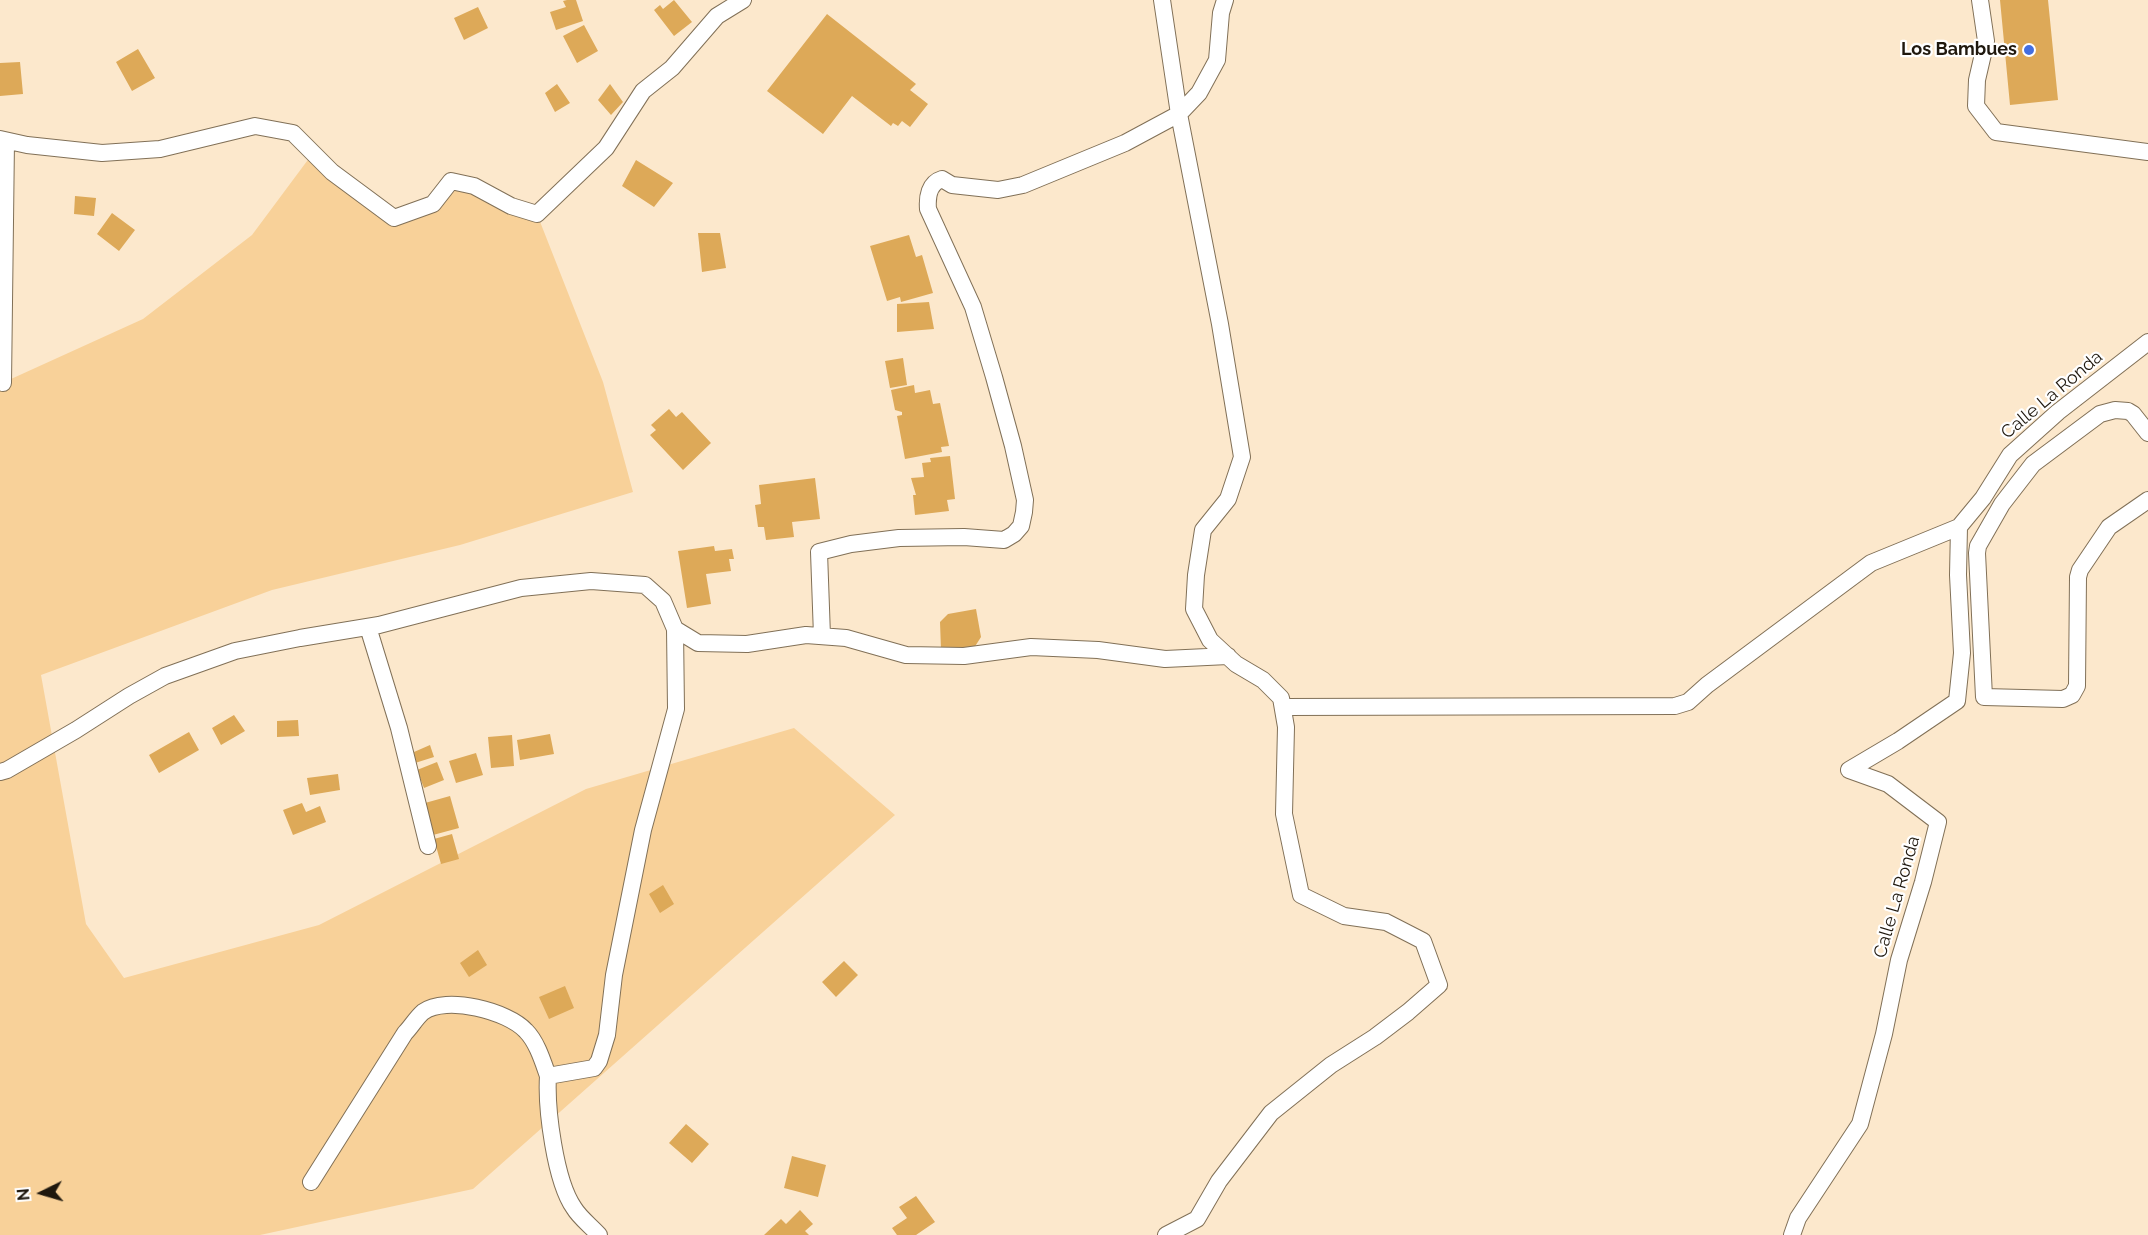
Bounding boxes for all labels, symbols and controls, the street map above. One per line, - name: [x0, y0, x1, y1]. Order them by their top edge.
- place label: Los Bambues: [1901, 39, 2017, 61]
- marker: Los Bambues: [2022, 43, 2036, 57]
- street label: Calle La Ronda: [1997, 346, 2107, 444]
- street label: Calle La Ronda: [1869, 834, 1925, 960]
- north arrow: [12, 1163, 72, 1223]
- text: N: [14, 1188, 34, 1202]

